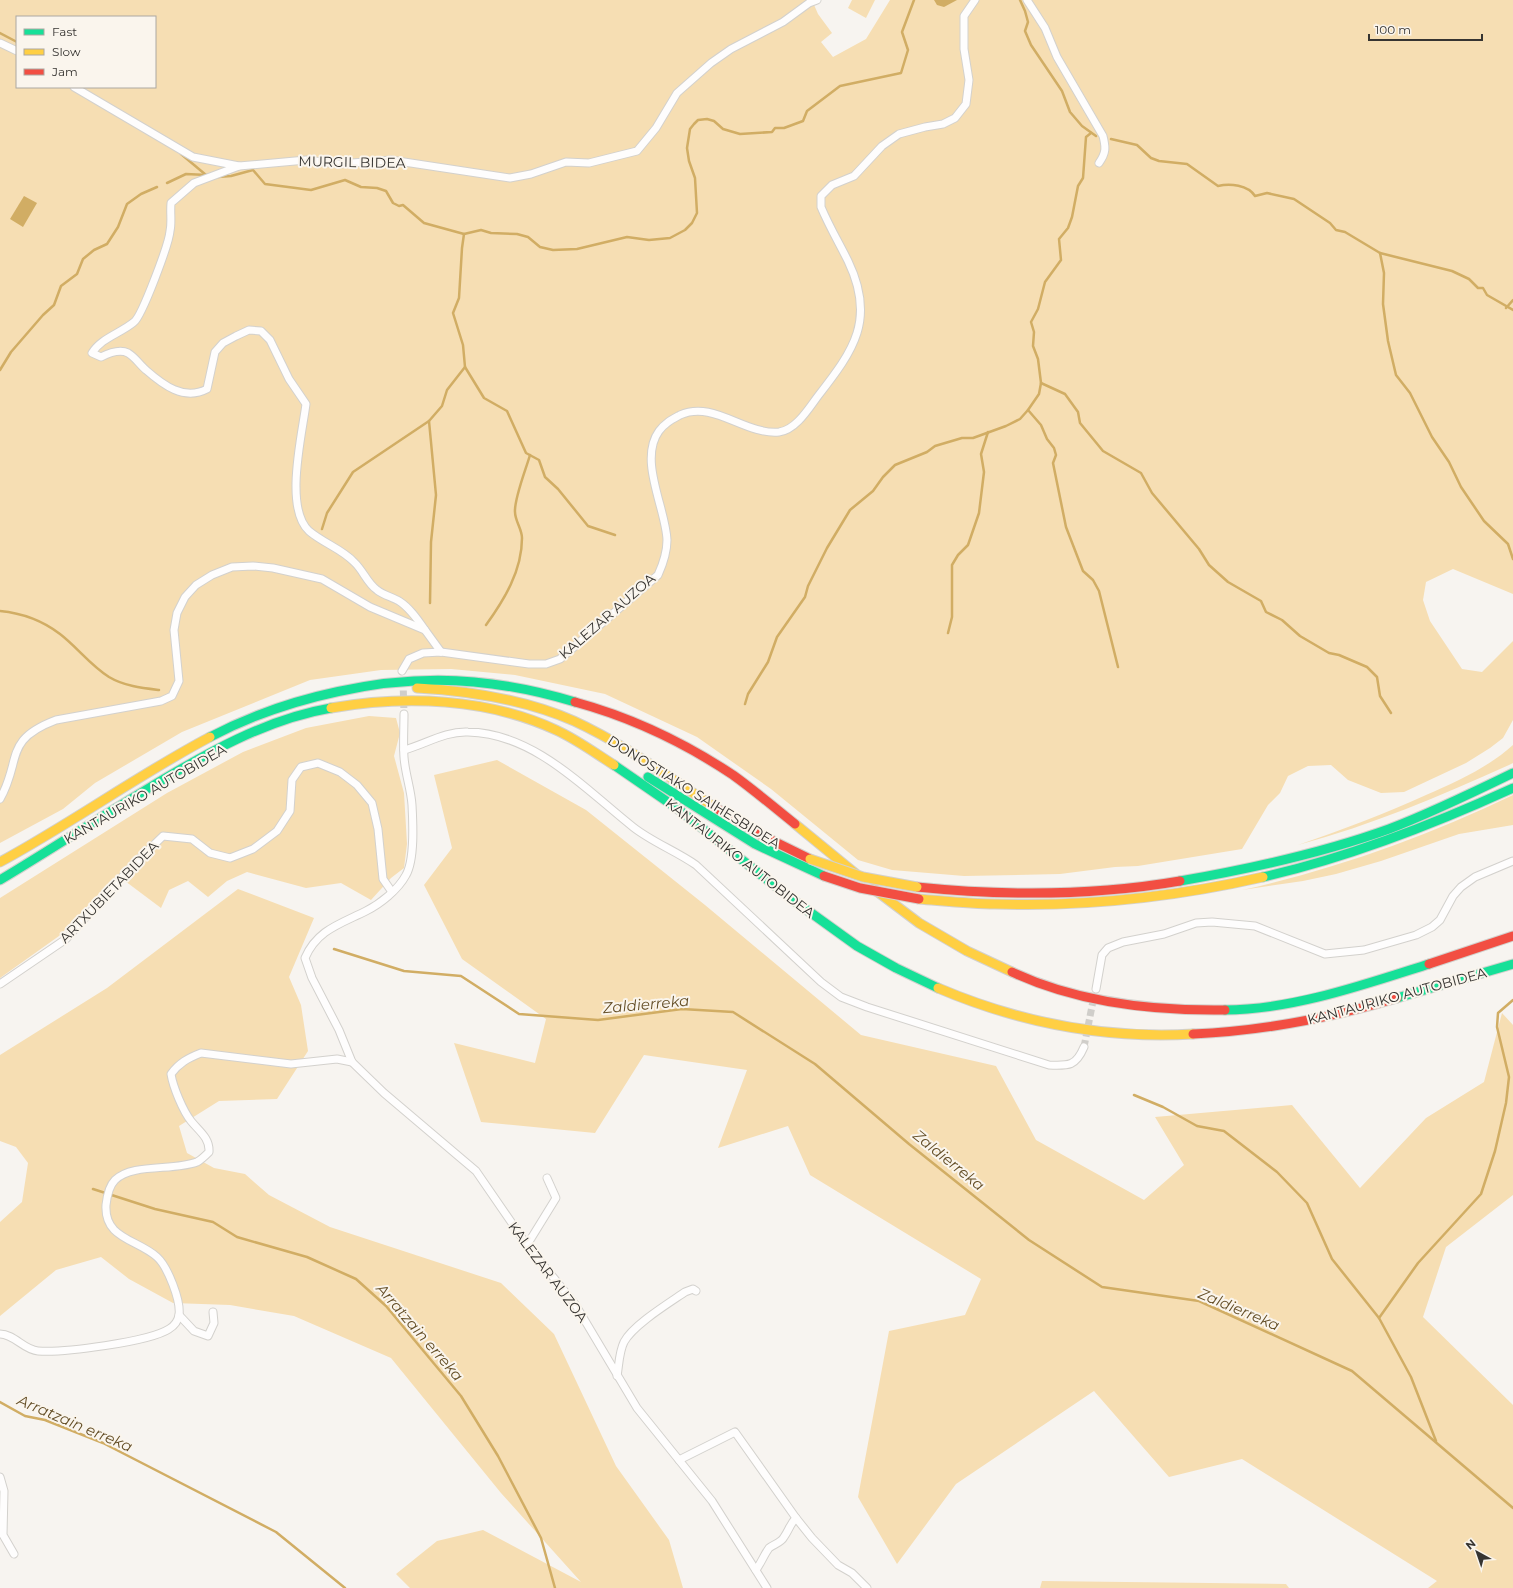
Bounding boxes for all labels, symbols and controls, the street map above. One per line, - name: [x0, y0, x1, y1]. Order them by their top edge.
- legend: [16, 16, 156, 88]
- scale bar: [1369, 16, 1482, 42]
- text: 100 m: [1375, 22, 1411, 37]
- text: Fast: [52, 24, 77, 39]
- text: Slow: [52, 44, 81, 59]
- text: Jam: [51, 64, 78, 79]
- street label: MURGIL BIDEA: [298, 152, 407, 172]
- street label: KALEZAR AUZOA: [555, 569, 660, 663]
- street label: DONOSTIAKO SAIHESBIDEA: [604, 731, 784, 853]
- street label: KANTAURIKO AUTOBIDEA: [61, 740, 230, 848]
- street label: KANTAURIKO AUTOBIDEA: [662, 794, 819, 923]
- street label: ARTXUBIETABIDEA: [56, 836, 163, 947]
- street label: KANTAURIKO AUTOBIDEA: [1305, 963, 1489, 1029]
- water label: Zaldierreka: [601, 991, 690, 1017]
- water label: Zaldierreka: [909, 1125, 989, 1195]
- street label: KALEZAR AUZOA: [504, 1218, 592, 1327]
- water label: Arratzain erreka: [372, 1279, 468, 1385]
- water label: Zaldierreka: [1195, 1283, 1283, 1335]
- water label: Arratzain erreka: [14, 1390, 135, 1456]
- north arrow: [1457, 1532, 1497, 1572]
- text: N: [1463, 1536, 1478, 1553]

